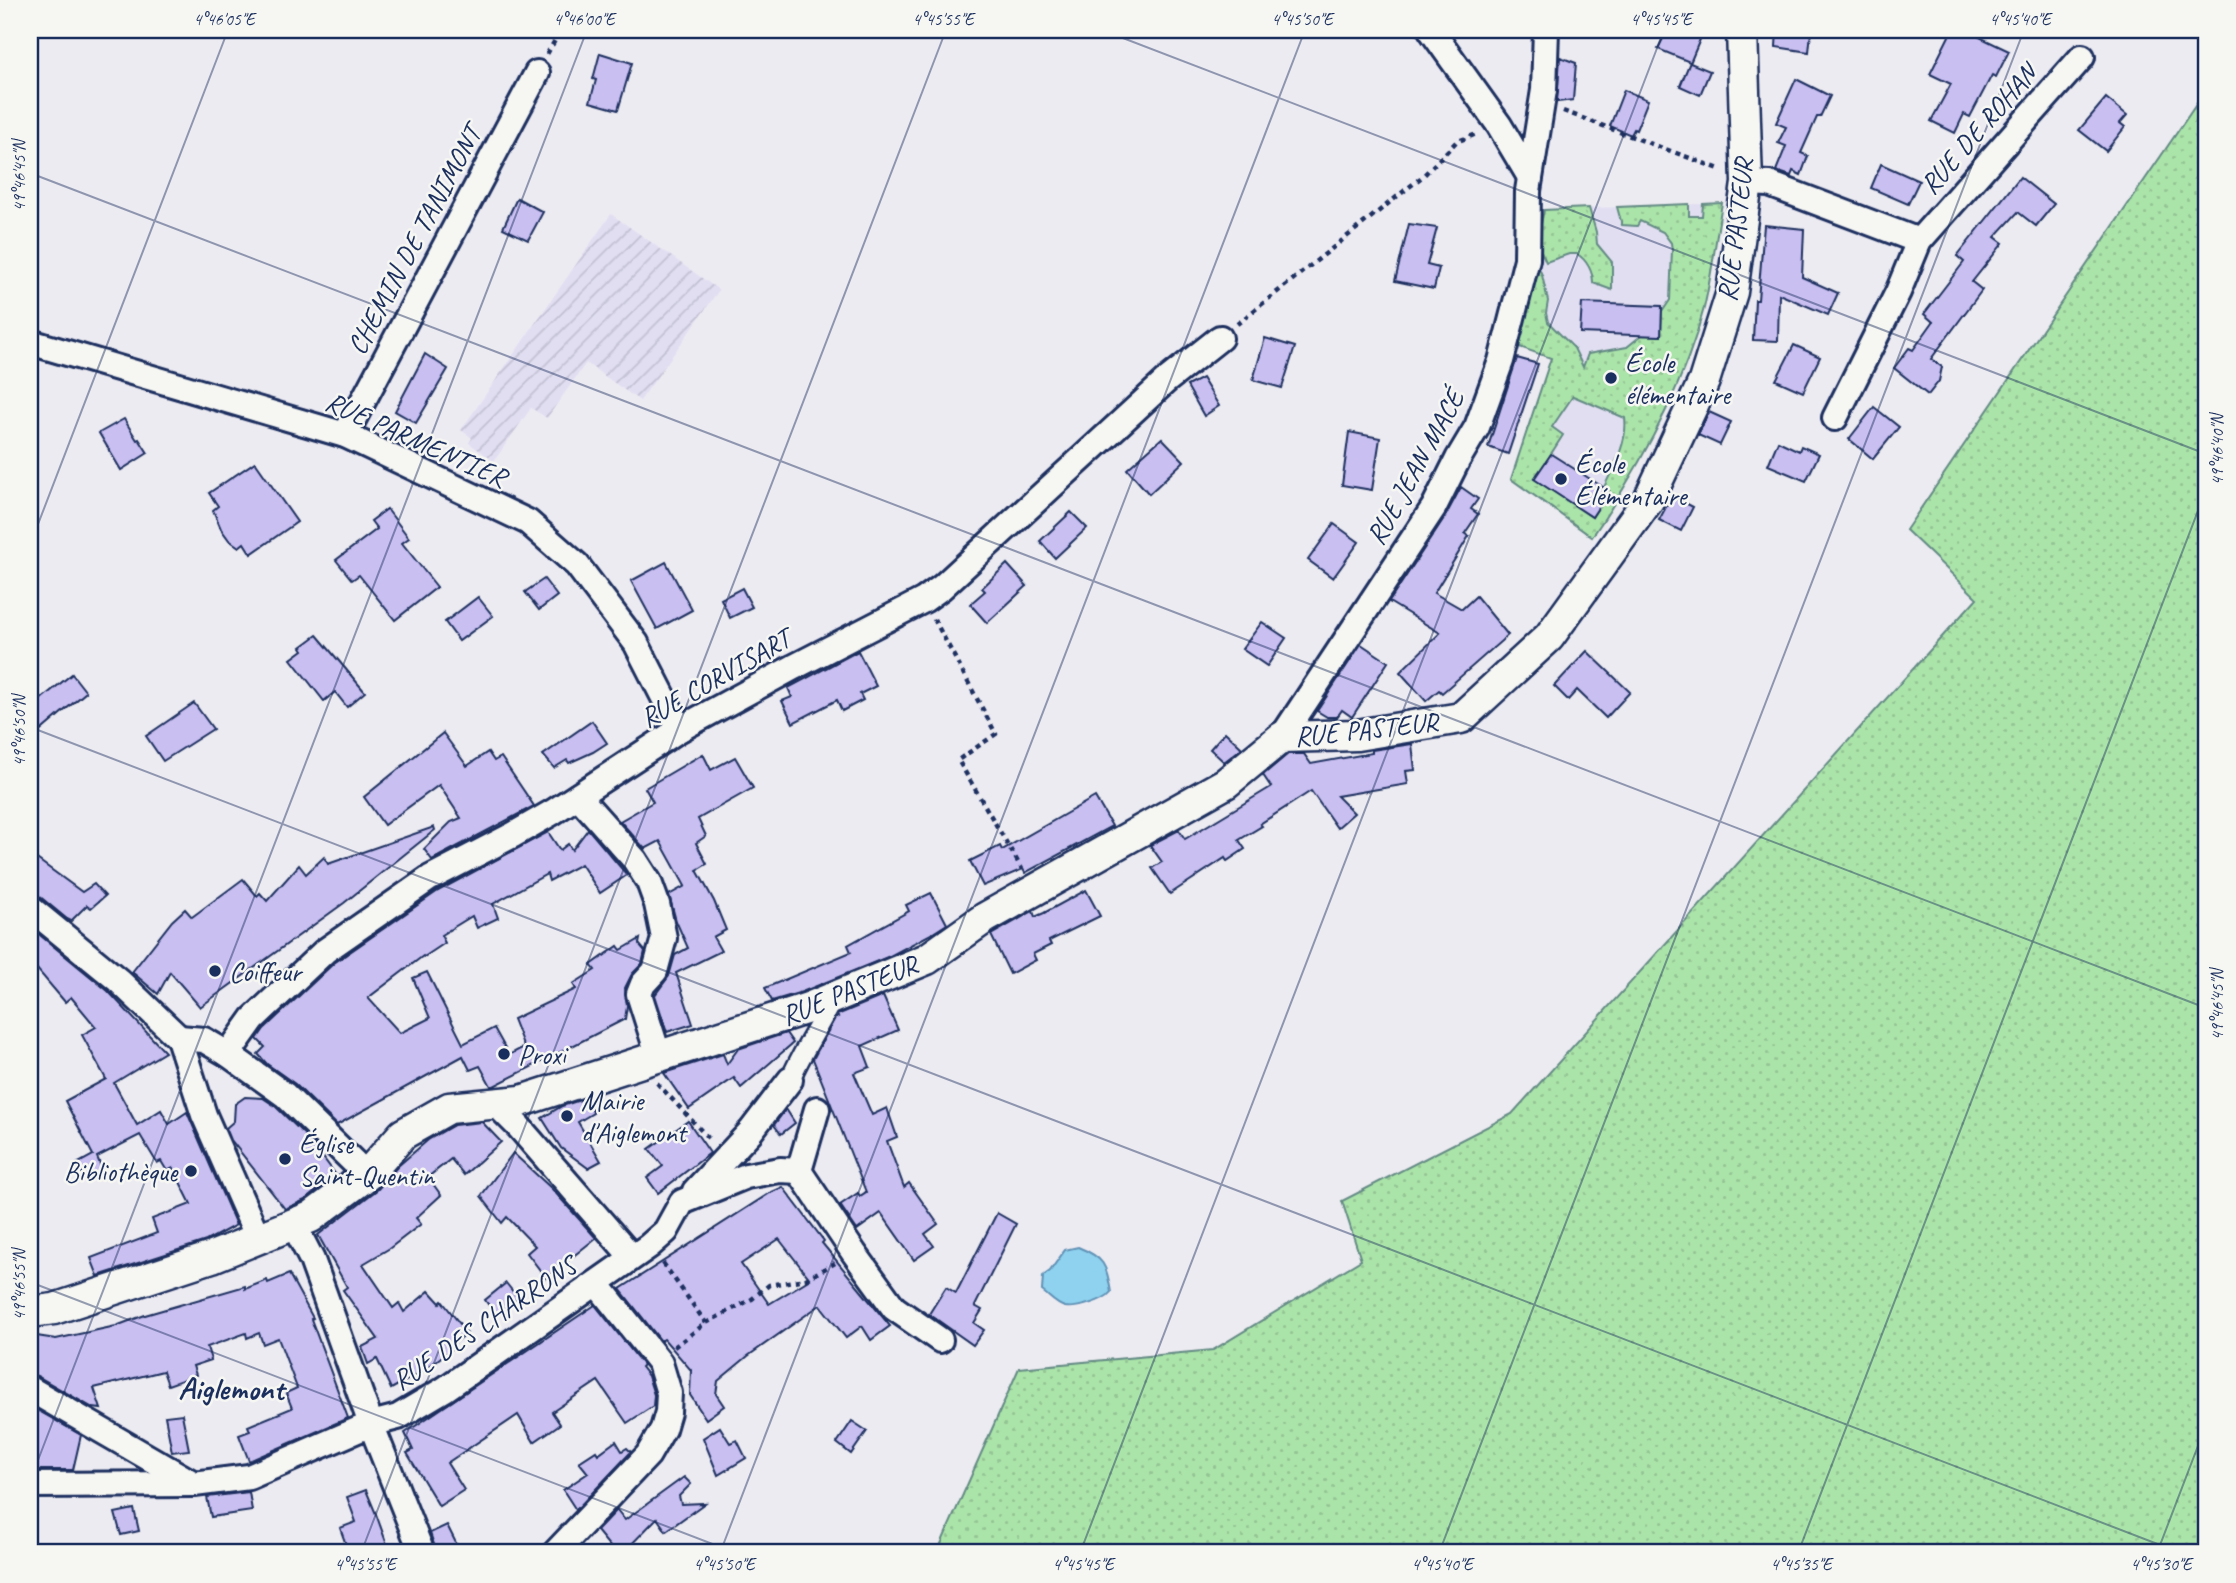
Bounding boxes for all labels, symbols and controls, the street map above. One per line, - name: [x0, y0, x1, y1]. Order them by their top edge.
- text: 4°46'05"E: [193, 8, 257, 30]
- text: 4°46'00"E: [553, 8, 617, 30]
- text: 4°45'55"E: [912, 8, 976, 30]
- text: 4°45'50"E: [1271, 8, 1335, 30]
- text: 4°45'45"E: [1630, 8, 1694, 30]
- text: 4°45'40"E: [1989, 8, 2053, 30]
- street label: RUE DE ROHAN: [1912, 54, 2047, 201]
- street label: CHEMIN DE TANIMONT: [339, 114, 492, 360]
- text: 49°46'45"N: [8, 137, 30, 211]
- street label: RUE PASTEUR: [1709, 154, 1761, 303]
- place label: École élémentaire: [1625, 345, 1732, 412]
- marker: École élémentaire: [1603, 370, 1619, 386]
- street label: RUE JEAN MACÉ: [1358, 381, 1473, 551]
- street label: RUE PARMENTIER: [320, 383, 515, 496]
- text: 49°46'40"N: [2206, 411, 2228, 485]
- place label: École Élémentaire: [1575, 446, 1688, 513]
- marker: École Élémentaire: [1553, 471, 1569, 487]
- street label: RUE CORVISART: [633, 618, 802, 735]
- text: 49°46'50"N: [8, 692, 30, 766]
- street label: RUE PASTEUR: [1293, 704, 1442, 754]
- street label: RUE PASTEUR: [776, 946, 925, 1033]
- place label: Coiffeur: [229, 954, 304, 989]
- marker: Coiffeur: [207, 963, 223, 979]
- text: 49°46'45"N: [2206, 966, 2228, 1040]
- place label: Proxi: [518, 1037, 570, 1072]
- marker: Proxi: [496, 1046, 512, 1062]
- place label: Mairie d'Aiglemont: [581, 1083, 689, 1150]
- marker: Mairie d'Aiglemont: [559, 1108, 575, 1124]
- place label: Église Saint-Quentin: [299, 1126, 435, 1193]
- marker: Église Saint-Quentin: [277, 1151, 293, 1167]
- place label: Bibliothèque: [64, 1154, 179, 1189]
- marker: Bibliothèque: [183, 1163, 199, 1179]
- text: 49°46'55"N: [8, 1246, 30, 1320]
- street label: RUE DES CHARRONS: [385, 1246, 587, 1398]
- district label: Aiglemont: [178, 1368, 287, 1409]
- text: 4°45'55"E: [334, 1553, 398, 1575]
- text: 4°45'50"E: [693, 1553, 757, 1575]
- text: 4°45'45"E: [1052, 1553, 1116, 1575]
- text: 4°45'40"E: [1411, 1553, 1475, 1575]
- text: 4°45'35"E: [1770, 1553, 1834, 1575]
- text: 4°45'30"E: [2130, 1553, 2194, 1575]

